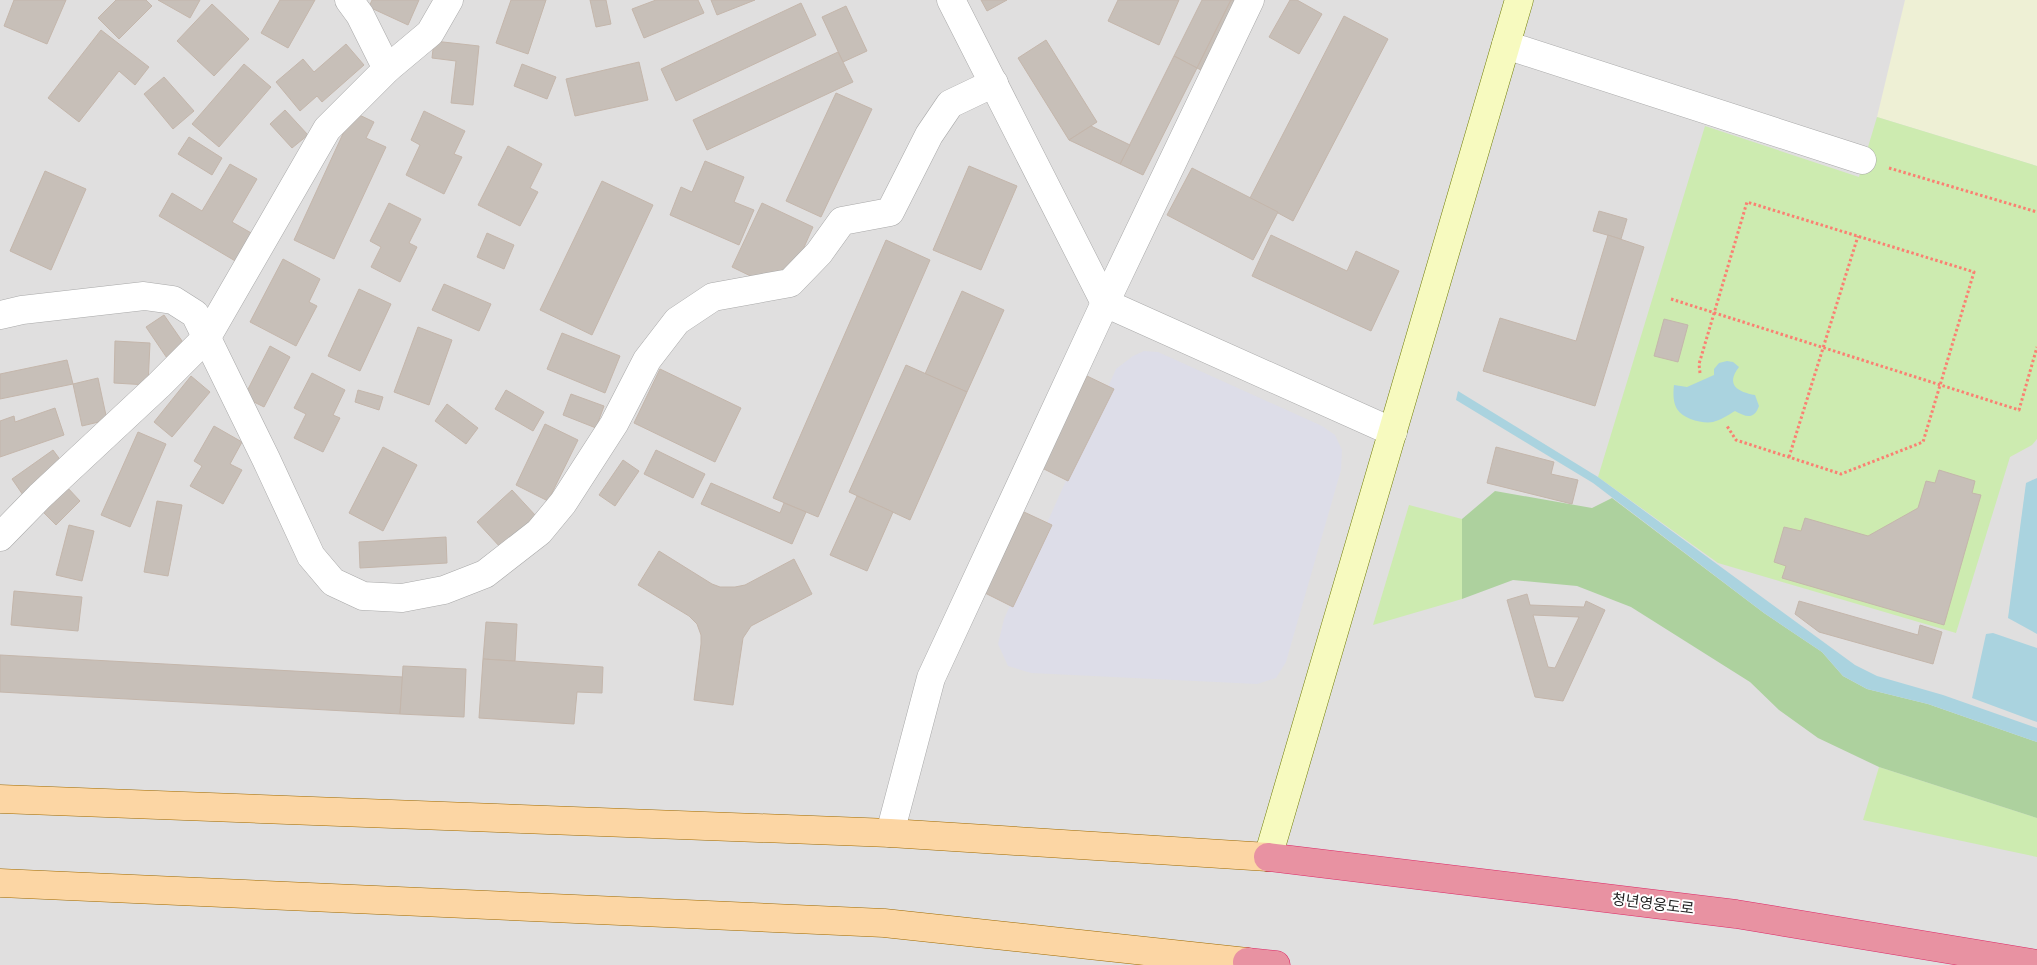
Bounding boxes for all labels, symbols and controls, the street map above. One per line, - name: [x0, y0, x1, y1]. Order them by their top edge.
- street label: 청년영웅도로: [1611, 889, 1695, 918]

